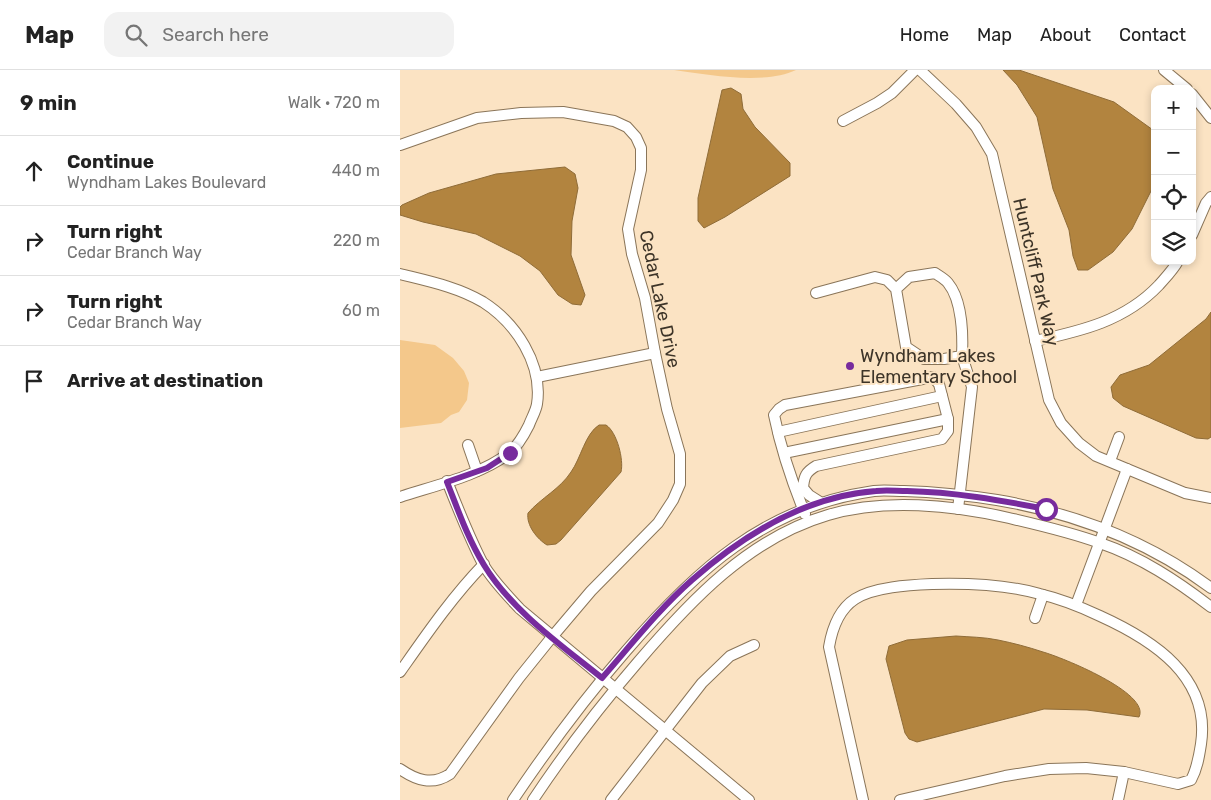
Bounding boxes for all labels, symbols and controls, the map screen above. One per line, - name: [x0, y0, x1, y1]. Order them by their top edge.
- search box: [104, 12, 454, 57]
- text: Map: [25, 21, 74, 49]
- icon: search: [122, 21, 150, 49]
- text: Search here: [162, 23, 269, 46]
- text: Home: [900, 24, 949, 46]
- text: Map: [977, 24, 1012, 46]
- text: About: [1040, 24, 1091, 46]
- text: Contact: [1119, 24, 1186, 46]
- map controls: [1151, 85, 1196, 265]
- button: +: [1151, 85, 1196, 130]
- text: 9 min: [20, 90, 77, 115]
- text: Walk · 720 m: [288, 93, 380, 112]
- button: −: [1151, 130, 1196, 175]
- text: Continue: [67, 150, 154, 173]
- icon: ahead: [20, 157, 48, 185]
- text: 440 m: [332, 161, 380, 180]
- text: Wyndham Lakes Boulevard: [67, 173, 266, 192]
- button: locate: [1151, 175, 1196, 220]
- street label: Huntcliff Park Way: [1008, 196, 1064, 348]
- text: Turn right: [67, 220, 162, 243]
- button: layers: [1151, 220, 1196, 265]
- icon: right: [20, 227, 48, 255]
- street label: Cedar Lake Drive: [635, 228, 685, 370]
- text: 220 m: [333, 231, 380, 250]
- text: Cedar Branch Way: [67, 243, 202, 262]
- text: Turn right: [67, 290, 162, 313]
- icon: right: [20, 297, 48, 325]
- text: 60 m: [342, 301, 380, 320]
- text: Cedar Branch Way: [67, 313, 202, 332]
- place label: Wyndham Lakes Elementary School: [860, 345, 1017, 388]
- marker: Wyndham Lakes Elementary School: [844, 360, 856, 372]
- icon: arrive: [20, 367, 48, 395]
- text: Arrive at destination: [67, 369, 263, 392]
- route end: [499, 442, 522, 465]
- route start: [1035, 498, 1058, 521]

